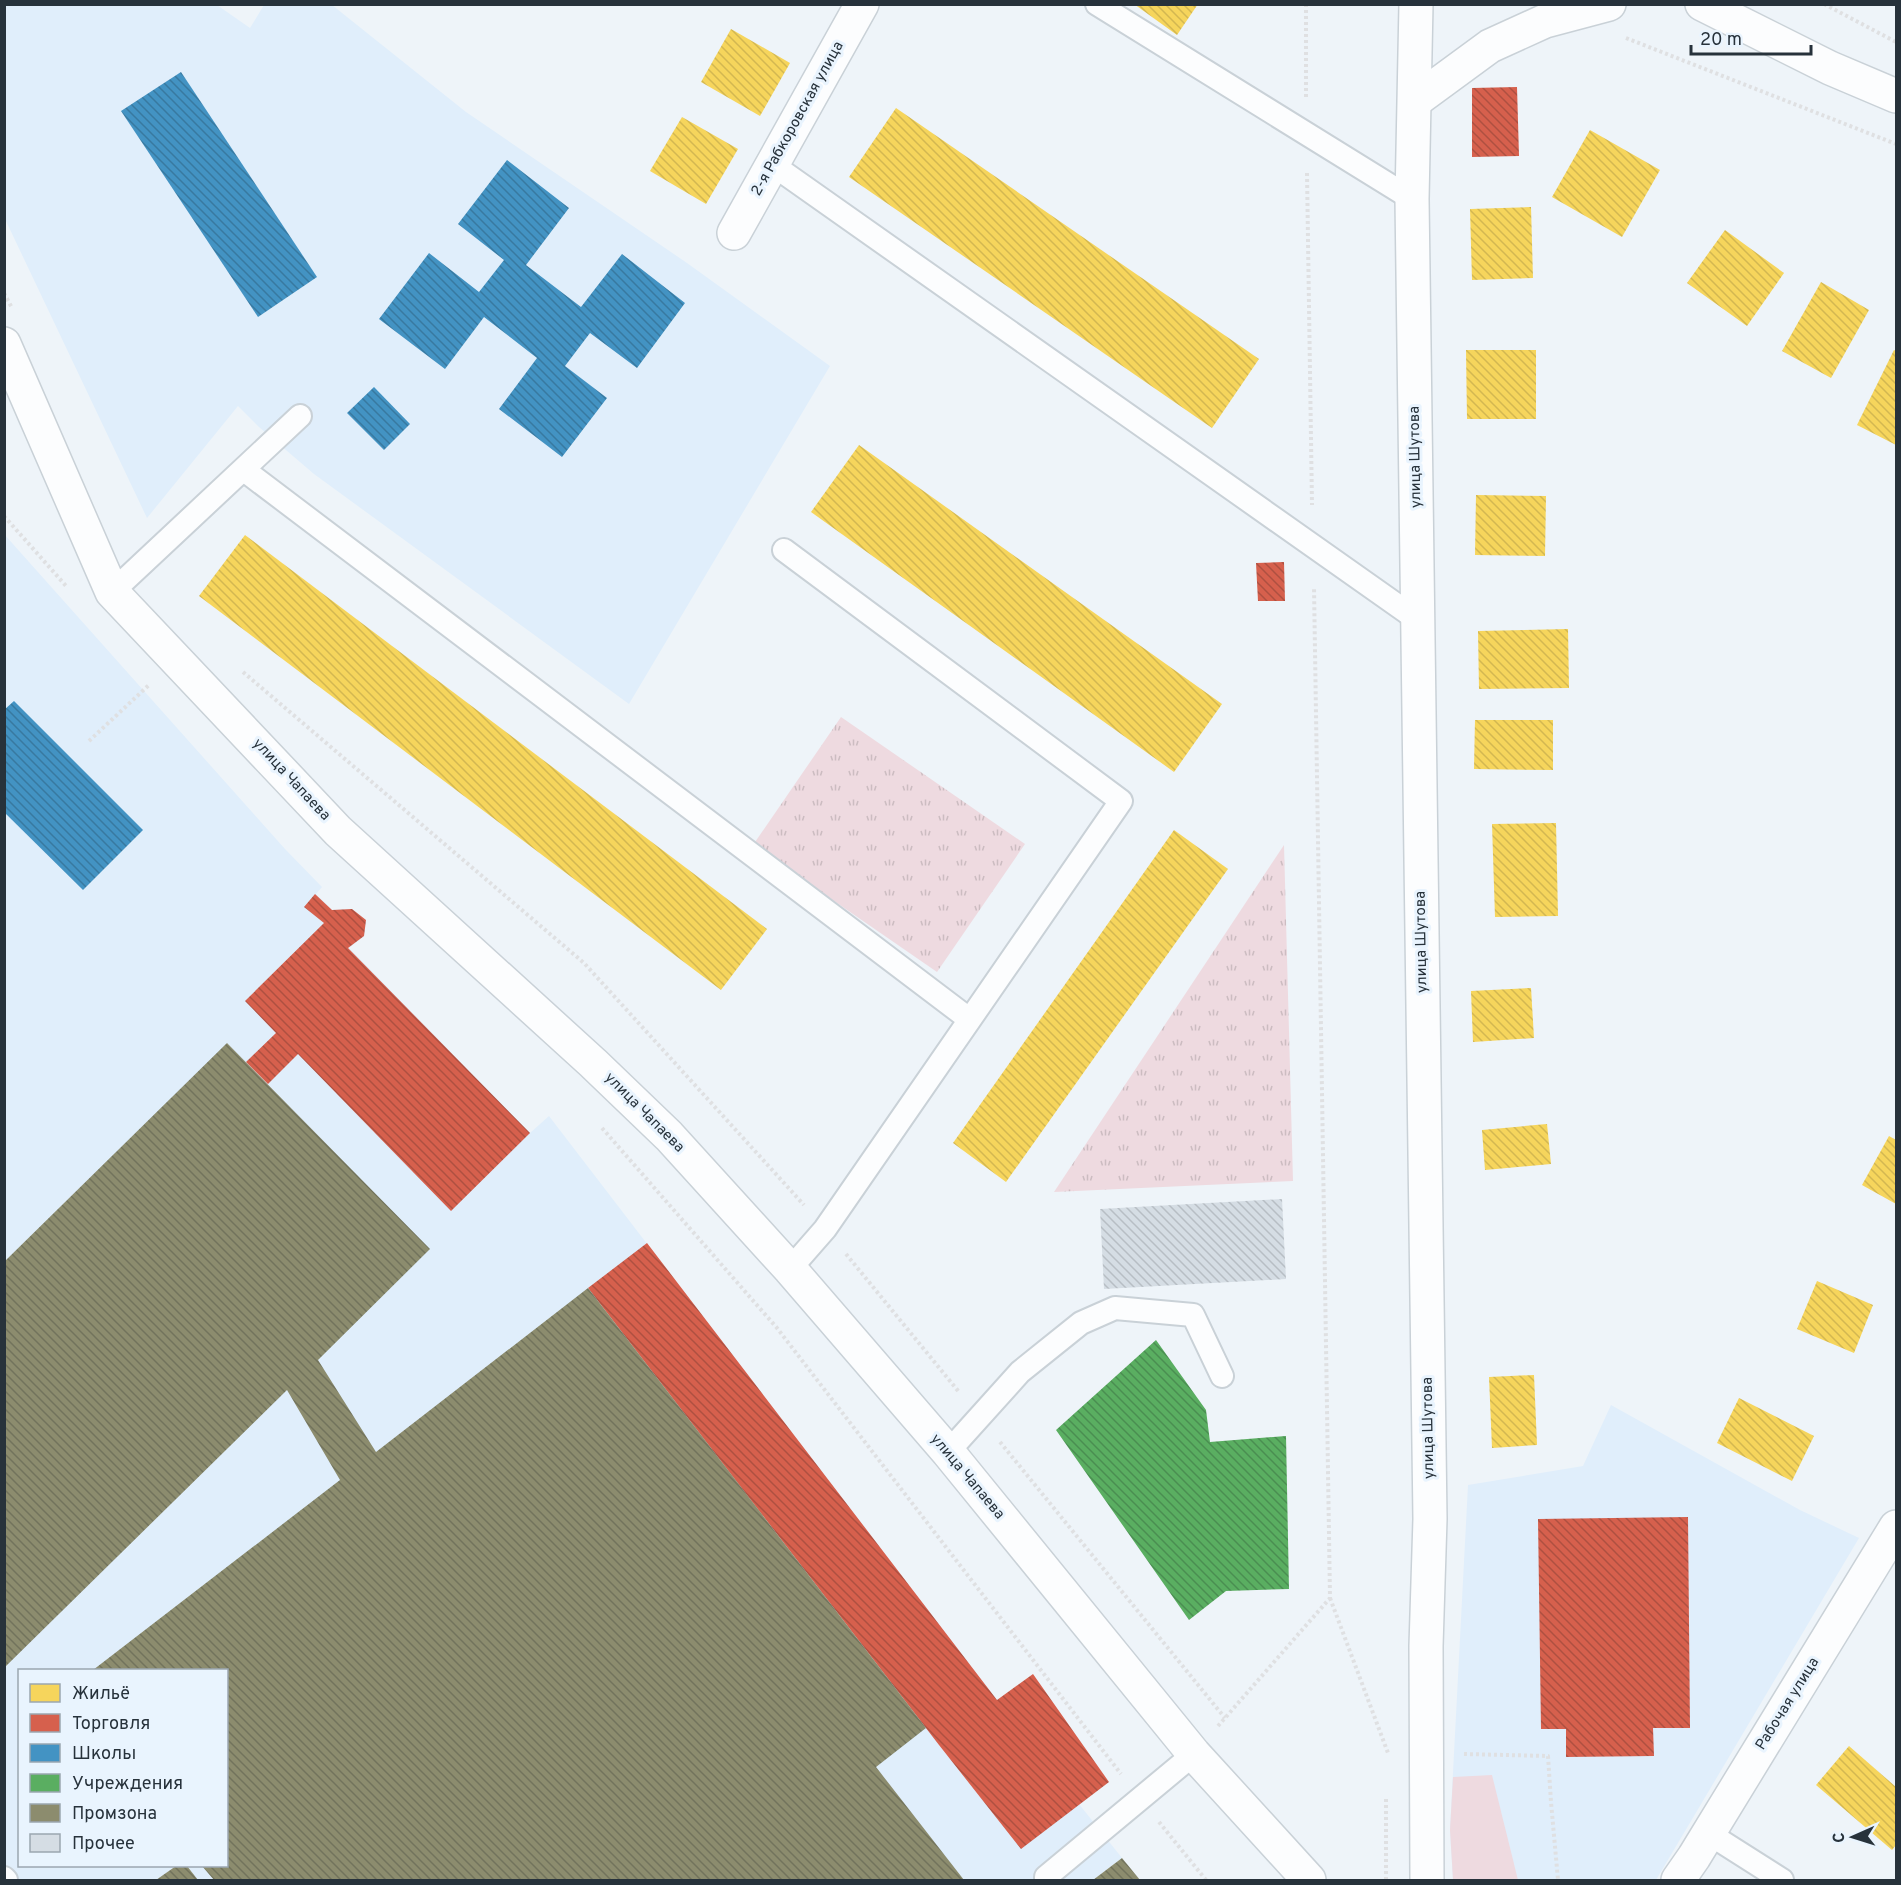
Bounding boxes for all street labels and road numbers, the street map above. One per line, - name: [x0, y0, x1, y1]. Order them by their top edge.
- street label: 2-я Рабкоровская улица: [748, 38, 848, 200]
- street label: улица Шутова: [1406, 406, 1426, 508]
- street label: улица Чапаева: [248, 735, 334, 825]
- street label: улица Шутова: [1412, 891, 1432, 993]
- street label: улица Чапаева: [600, 1069, 688, 1157]
- street label: улица Шутова: [1419, 1377, 1439, 1479]
- street label: улица Чапаева: [926, 1430, 1008, 1524]
- street label: Рабочая улица: [1752, 1654, 1824, 1754]

